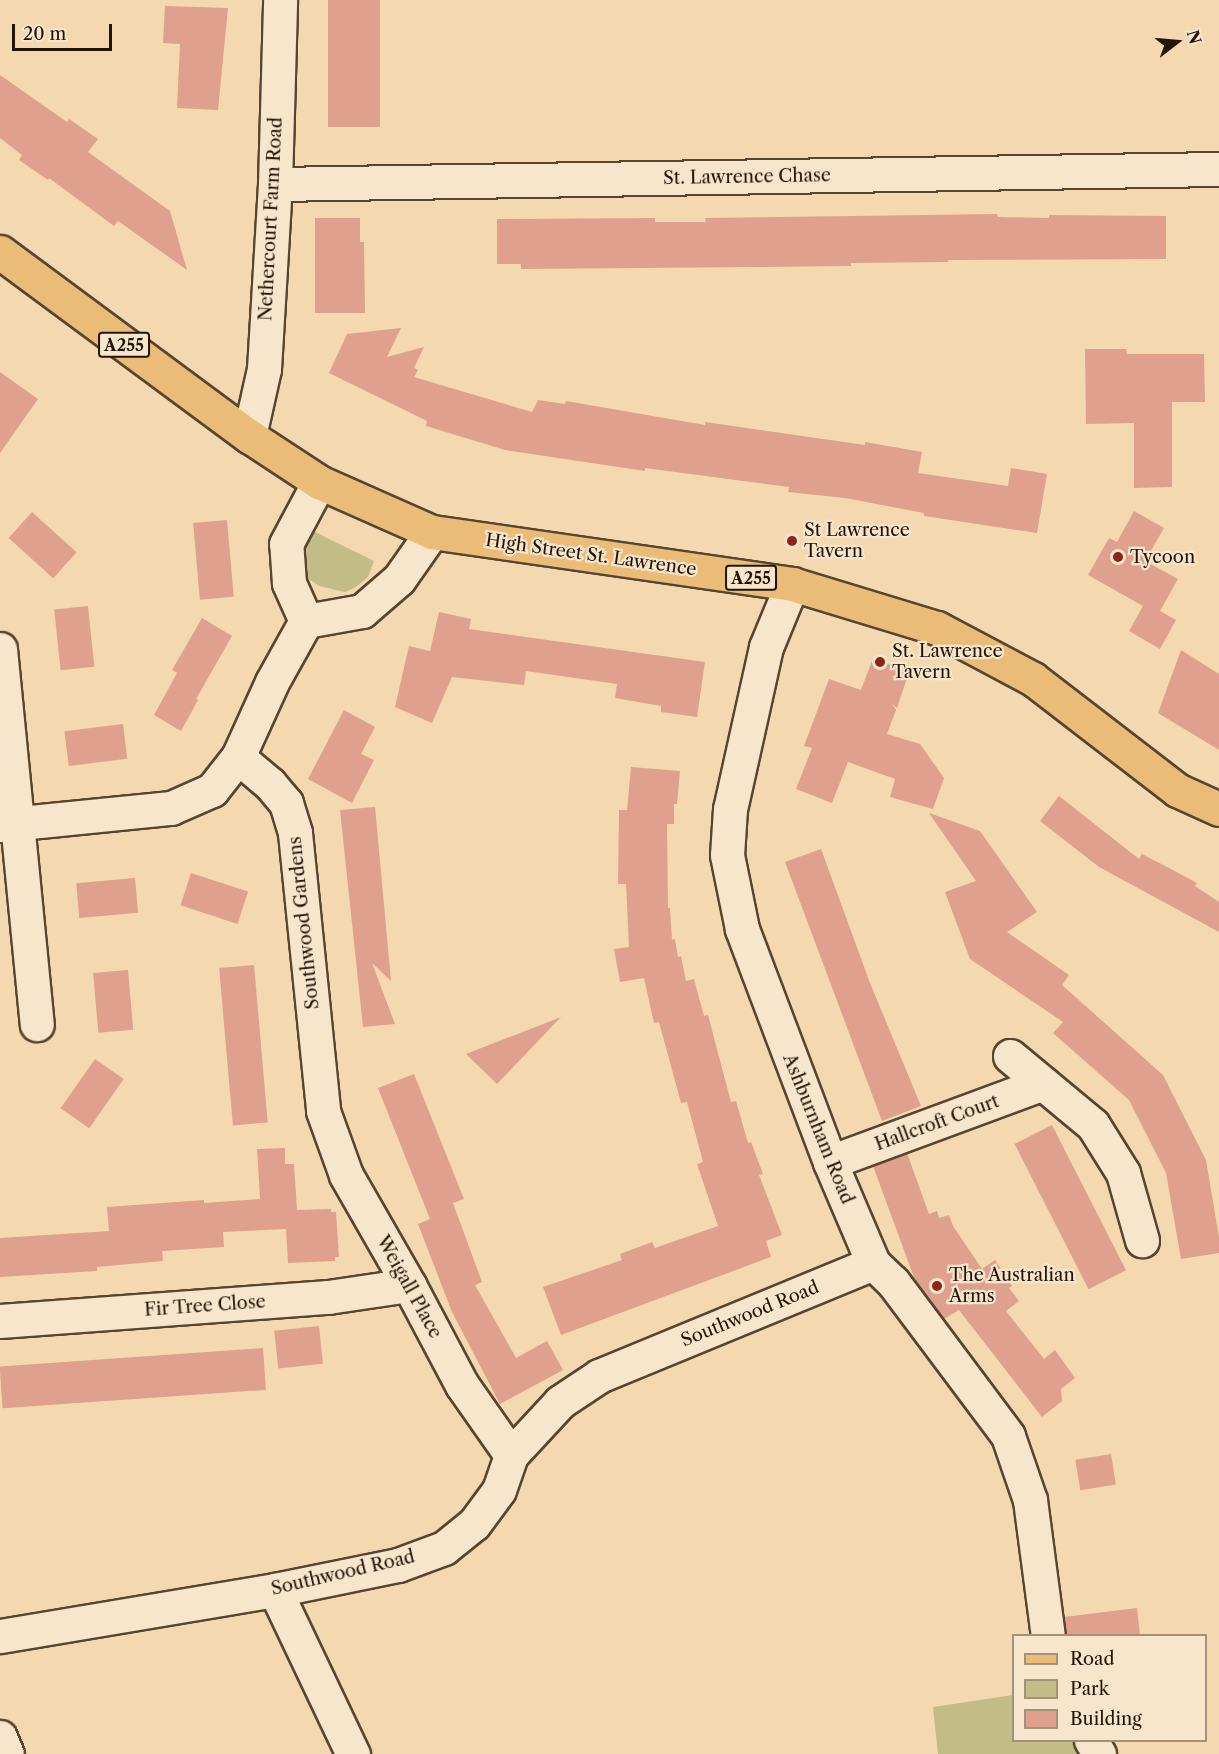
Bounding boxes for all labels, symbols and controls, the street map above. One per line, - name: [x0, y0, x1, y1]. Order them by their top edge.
- scale bar: [15, 12, 116, 50]
- north arrow: [1147, 12, 1207, 72]
- text: 20 m: [23, 23, 66, 45]
- text: N: [1183, 28, 1206, 46]
- street label: Nethercourt Farm Road: [255, 117, 287, 321]
- street label: St. Lawrence Chase: [663, 165, 831, 189]
- road number: A255: [97, 332, 151, 358]
- place label: St Lawrence Tavern: [804, 520, 910, 562]
- street label: High Street St. Lawrence: [484, 529, 698, 581]
- marker: St Lawrence Tavern: [785, 534, 799, 548]
- place label: Tycoon: [1130, 546, 1195, 568]
- marker: Tycoon: [1111, 550, 1125, 564]
- road number: A255: [724, 565, 778, 591]
- place label: St. Lawrence Tavern: [892, 641, 1003, 684]
- marker: St. Lawrence Tavern: [873, 655, 887, 669]
- street label: Southwood Gardens: [284, 835, 324, 1011]
- street label: Ashburnham Road: [778, 1051, 858, 1207]
- street label: Hallcroft Court: [872, 1091, 1002, 1155]
- street label: Weigall Place: [372, 1232, 446, 1342]
- place label: The Australian Arms: [949, 1265, 1075, 1308]
- street label: Southwood Road: [678, 1276, 822, 1352]
- marker: The Australian Arms: [930, 1279, 944, 1293]
- street label: Fir Tree Close: [143, 1291, 267, 1321]
- street label: Southwood Road: [269, 1546, 417, 1600]
- legend: [1012, 1634, 1207, 1742]
- text: Road: [1070, 1648, 1115, 1670]
- text: Park: [1070, 1678, 1109, 1700]
- text: Building: [1070, 1708, 1142, 1730]

